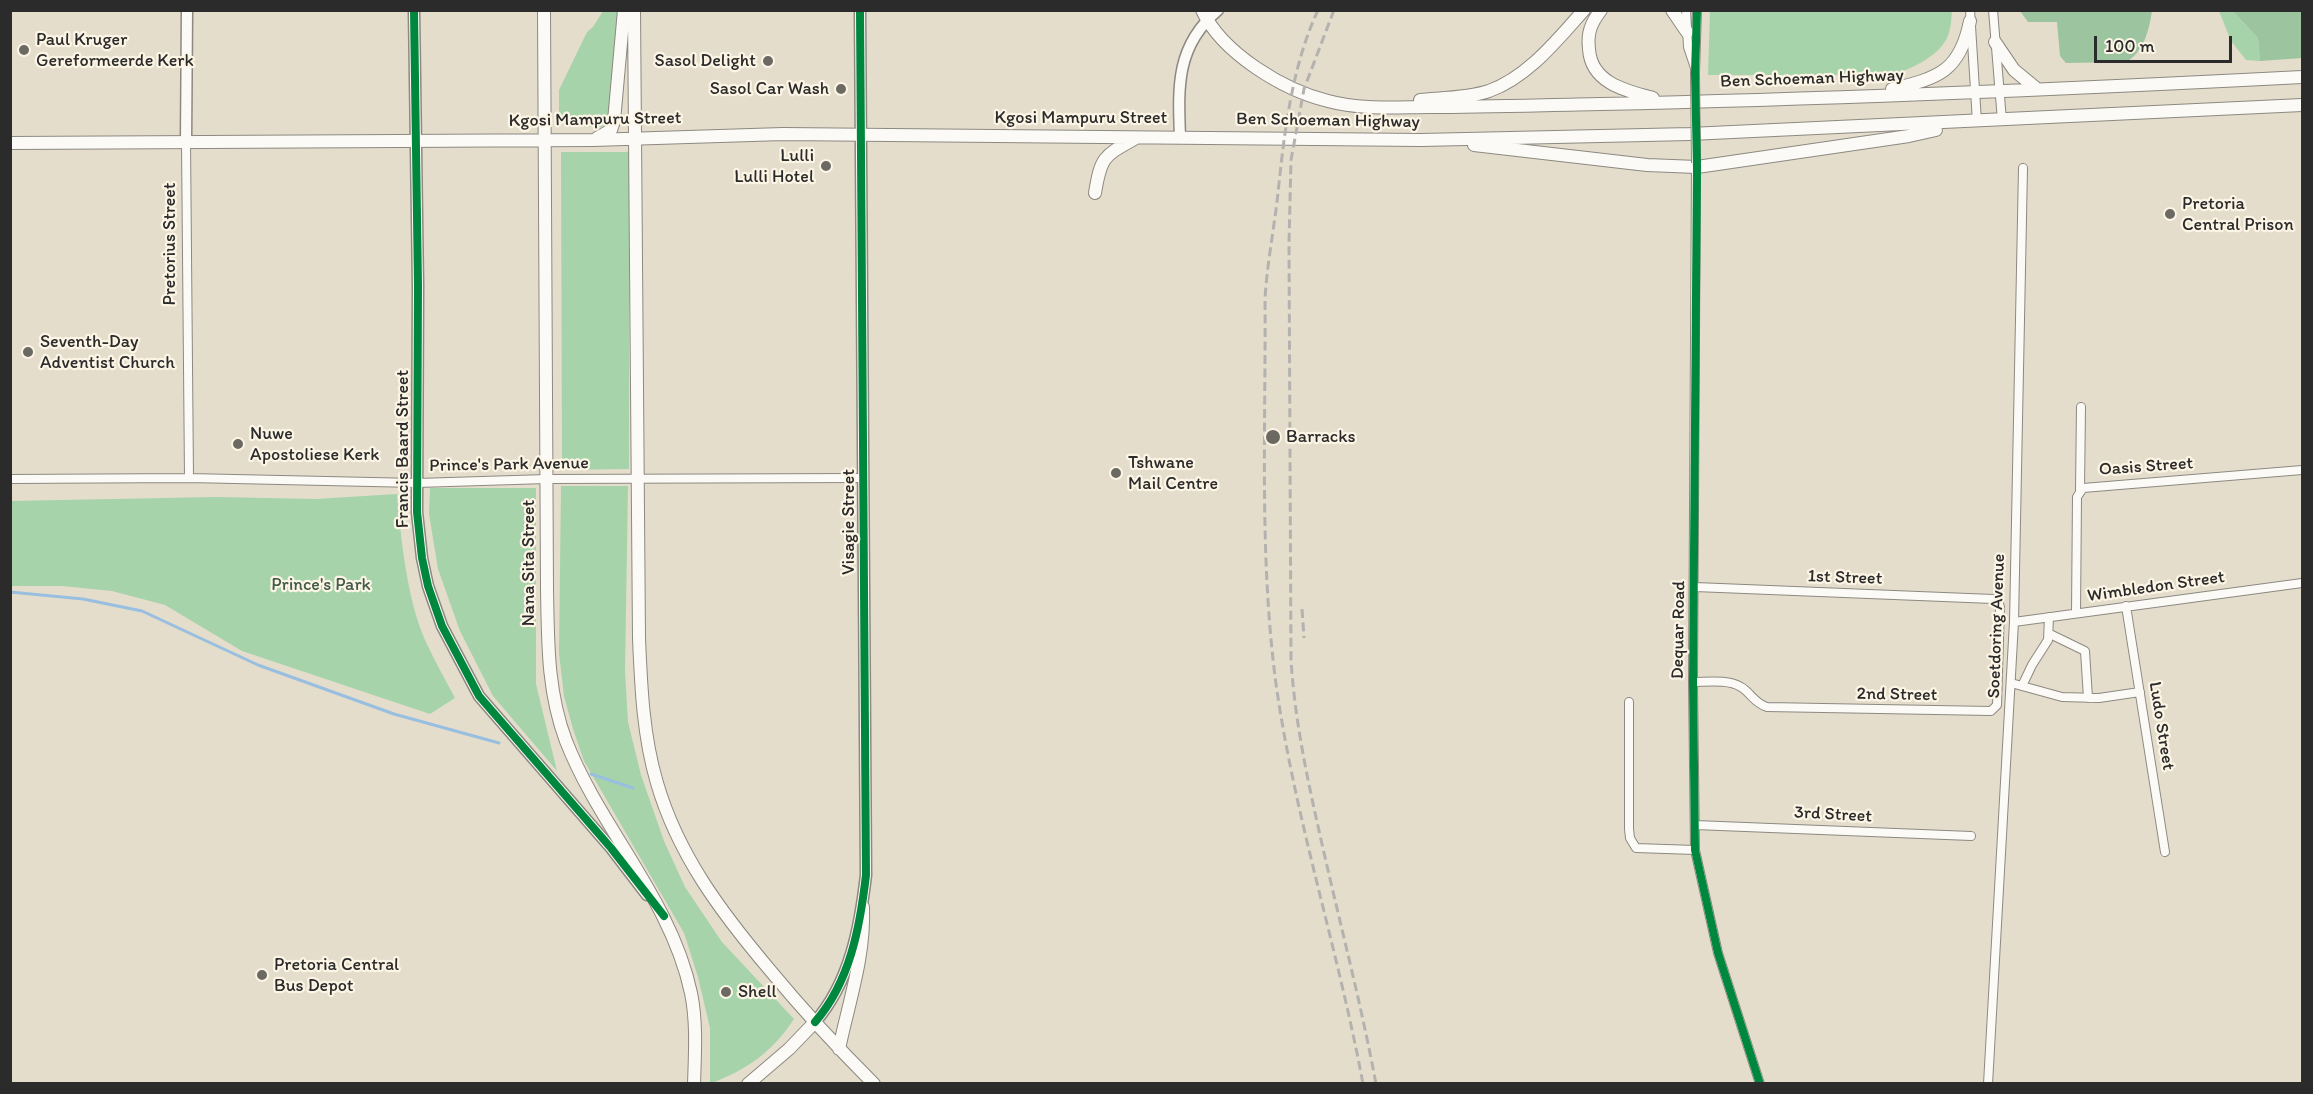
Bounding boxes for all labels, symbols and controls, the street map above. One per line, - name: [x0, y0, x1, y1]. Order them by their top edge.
- scale bar: [2097, 24, 2235, 62]
- place label: Paul Kruger Gereformeerde Kerk: [36, 29, 194, 72]
- text: 100 m: [2105, 35, 2155, 57]
- marker: Paul Kruger Gereformeerde Kerk: [17, 43, 31, 57]
- place label: Sasol Delight: [655, 50, 756, 72]
- marker: Sasol Delight: [761, 54, 775, 68]
- street label: Ben Schoeman Highway: [1720, 65, 1904, 93]
- place label: Sasol Car Wash: [710, 78, 829, 100]
- marker: Sasol Car Wash: [834, 82, 848, 96]
- street label: Kgosi Mampuru Street: [995, 107, 1167, 129]
- street label: Kgosi Mampuru Street: [508, 108, 682, 132]
- street label: Ben Schoeman Highway: [1236, 109, 1420, 133]
- place label: Lulli Lulli Hotel: [734, 145, 814, 188]
- marker: Lulli Lulli Hotel: [819, 159, 833, 173]
- street label: Pretorius Street: [159, 182, 181, 306]
- place label: Pretoria Central Prison: [2182, 193, 2294, 236]
- marker: Pretoria Central Prison: [2163, 207, 2177, 221]
- place label: Seventh-Day Adventist Church: [40, 331, 175, 374]
- marker: Seventh-Day Adventist Church: [21, 345, 35, 359]
- street label: Francis Baard Street: [392, 370, 414, 528]
- place label: Nuwe Apostoliese Kerk: [250, 423, 379, 466]
- place label: Barracks: [1286, 426, 1356, 448]
- marker: Barracks: [1264, 428, 1282, 446]
- marker: Nuwe Apostoliese Kerk: [231, 437, 245, 451]
- place label: Tshwane Mail Centre: [1128, 452, 1218, 494]
- street label: Prince's Park Avenue: [429, 453, 589, 477]
- street label: Oasis Street: [2098, 453, 2194, 481]
- marker: Tshwane Mail Centre: [1109, 466, 1123, 480]
- street label: Visagie Street: [838, 469, 860, 575]
- street label: Nana Sita Street: [518, 500, 540, 626]
- street label: Soetdoring Avenue: [1984, 553, 2010, 699]
- street label: 1st Street: [1807, 566, 1883, 590]
- street label: Wimbledon Street: [2086, 567, 2226, 607]
- park label: Prince's Park: [271, 574, 371, 596]
- street label: Dequar Road: [1667, 581, 1691, 679]
- street label: Ludo Street: [2143, 680, 2179, 772]
- street label: 2nd Street: [1856, 683, 1938, 707]
- street label: 3rd Street: [1793, 802, 1873, 828]
- place label: Pretoria Central Bus Depot: [274, 954, 399, 996]
- marker: Pretoria Central Bus Depot: [255, 968, 269, 982]
- place label: Shell: [738, 981, 777, 1003]
- marker: Shell: [719, 985, 733, 999]

